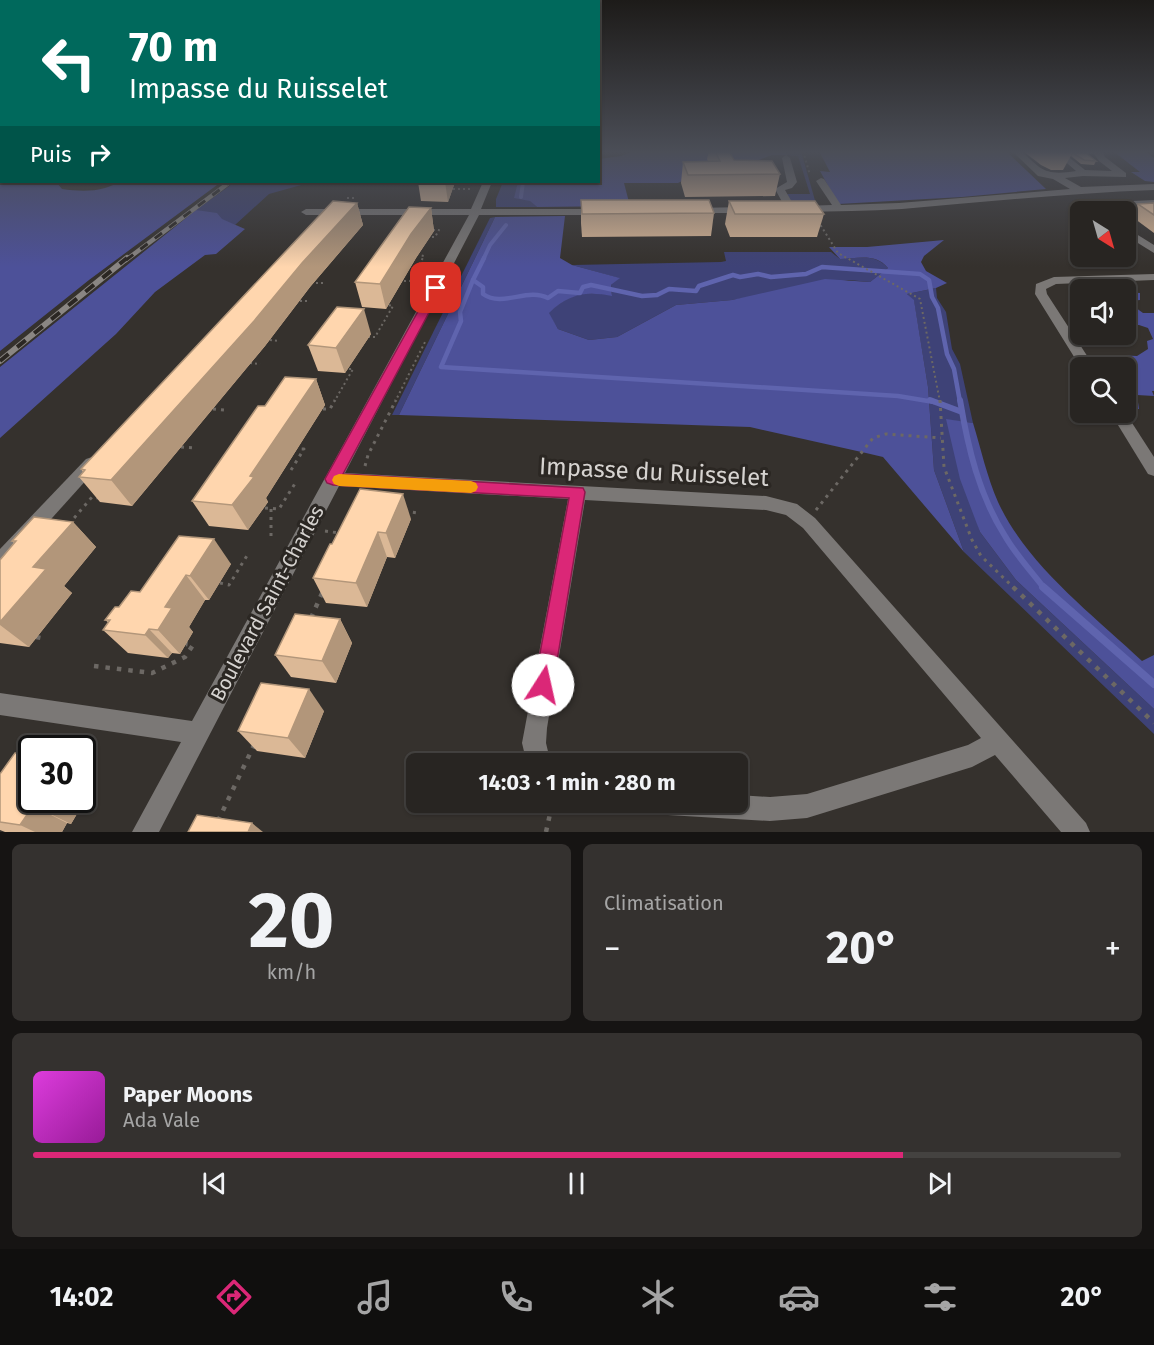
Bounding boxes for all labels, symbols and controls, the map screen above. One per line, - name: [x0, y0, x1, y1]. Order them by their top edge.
- text: 70 m: [129, 22, 218, 72]
- icon: left: [30, 24, 108, 102]
- text: Impasse du Ruisselet: [129, 73, 388, 105]
- icon: right: [83, 138, 116, 171]
- text: Puis: [30, 141, 71, 168]
- north arrow: [1070, 201, 1136, 267]
- map controls: [1070, 201, 1136, 423]
- pin: [410, 262, 461, 313]
- icon: arrive: [419, 271, 452, 304]
- button: sound: [1070, 279, 1136, 345]
- button: search: [1070, 357, 1136, 423]
- street label: Impasse du Ruisselet: [538, 452, 770, 492]
- street label: Boulevard Saint-Charles: [205, 501, 329, 705]
- position arrow: [511, 653, 575, 717]
- speed limit sign: 30: [18, 735, 96, 813]
- text: 14:03 · 1 min · 280 m: [478, 769, 676, 796]
- text: 20: [249, 874, 334, 968]
- text: Climatisation: [604, 891, 724, 915]
- text: 20°: [826, 921, 899, 975]
- text: −: [604, 929, 621, 969]
- text: +: [1105, 929, 1121, 969]
- text: km/h: [267, 960, 316, 984]
- text: Paper Moons: [123, 1081, 253, 1108]
- text: Ada Vale: [123, 1108, 200, 1132]
- icon: previous: [198, 1167, 231, 1200]
- icon: pause: [560, 1167, 593, 1200]
- icon: next: [923, 1167, 956, 1200]
- icon: directions: [213, 1276, 255, 1318]
- icon: music: [354, 1276, 396, 1318]
- icon: phone: [495, 1276, 537, 1318]
- icon: climate: [637, 1276, 679, 1318]
- icon: car: [778, 1276, 820, 1318]
- icon: filters: [919, 1276, 961, 1318]
- text: 14:02: [50, 1281, 113, 1313]
- text: 20°: [1060, 1281, 1104, 1313]

